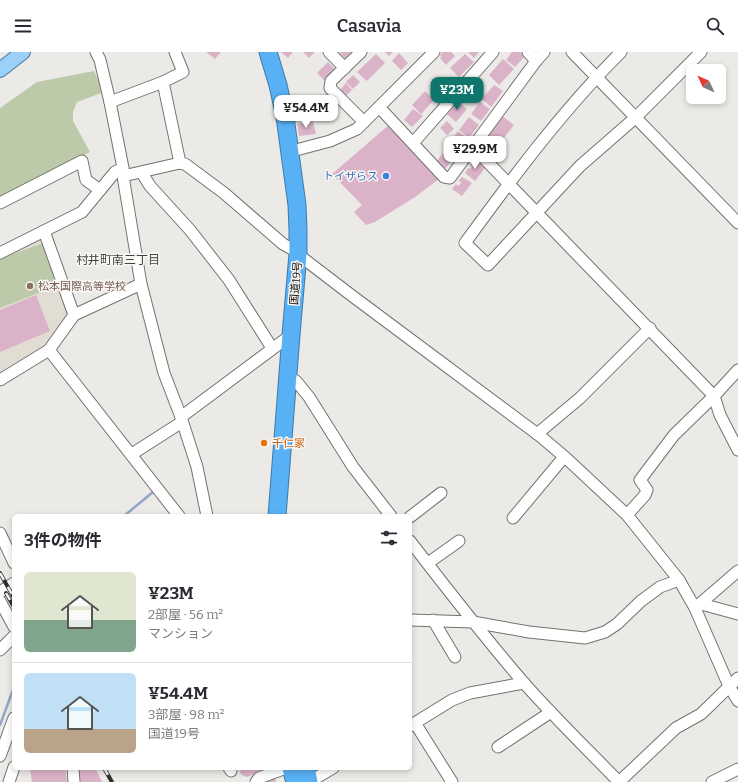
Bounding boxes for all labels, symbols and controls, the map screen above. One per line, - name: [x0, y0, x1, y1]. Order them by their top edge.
- icon: menu: [12, 15, 34, 37]
- text: Casavia: [337, 15, 401, 37]
- icon: search: [704, 15, 726, 37]
- north arrow: [686, 64, 726, 104]
- map controls: [686, 64, 726, 104]
- pin: ¥23M: [433, 77, 481, 111]
- text: ¥23M: [440, 82, 474, 97]
- pin: ¥54.4M: [273, 95, 339, 129]
- text: ¥54.4M: [283, 100, 329, 115]
- pin: ¥29.9M: [442, 136, 508, 170]
- text: ¥29.9M: [452, 141, 498, 156]
- place label: トイザらス: [323, 170, 378, 183]
- marker: トイザらス: [381, 171, 391, 181]
- district label: 村井町南三丁目: [76, 253, 160, 267]
- street label: 国道19号: [288, 261, 304, 305]
- place label: 松本国際高等学校: [38, 280, 126, 293]
- marker: 松本国際高等学校: [25, 281, 35, 291]
- place label: 千仁家: [272, 437, 305, 450]
- marker: 千仁家: [259, 438, 269, 448]
- icon: filters: [378, 527, 400, 549]
- text: 3件の物件: [24, 530, 102, 551]
- text: ¥23M: [148, 583, 194, 604]
- icon: home: [56, 588, 104, 636]
- text: 2部屋 · 56 m²: [148, 607, 223, 622]
- text: マンション: [148, 626, 213, 641]
- text: ¥54.4M: [148, 683, 208, 704]
- icon: home: [56, 689, 104, 737]
- text: 3部屋 · 98 m²: [148, 707, 224, 722]
- text: 国道19号: [148, 726, 200, 741]

